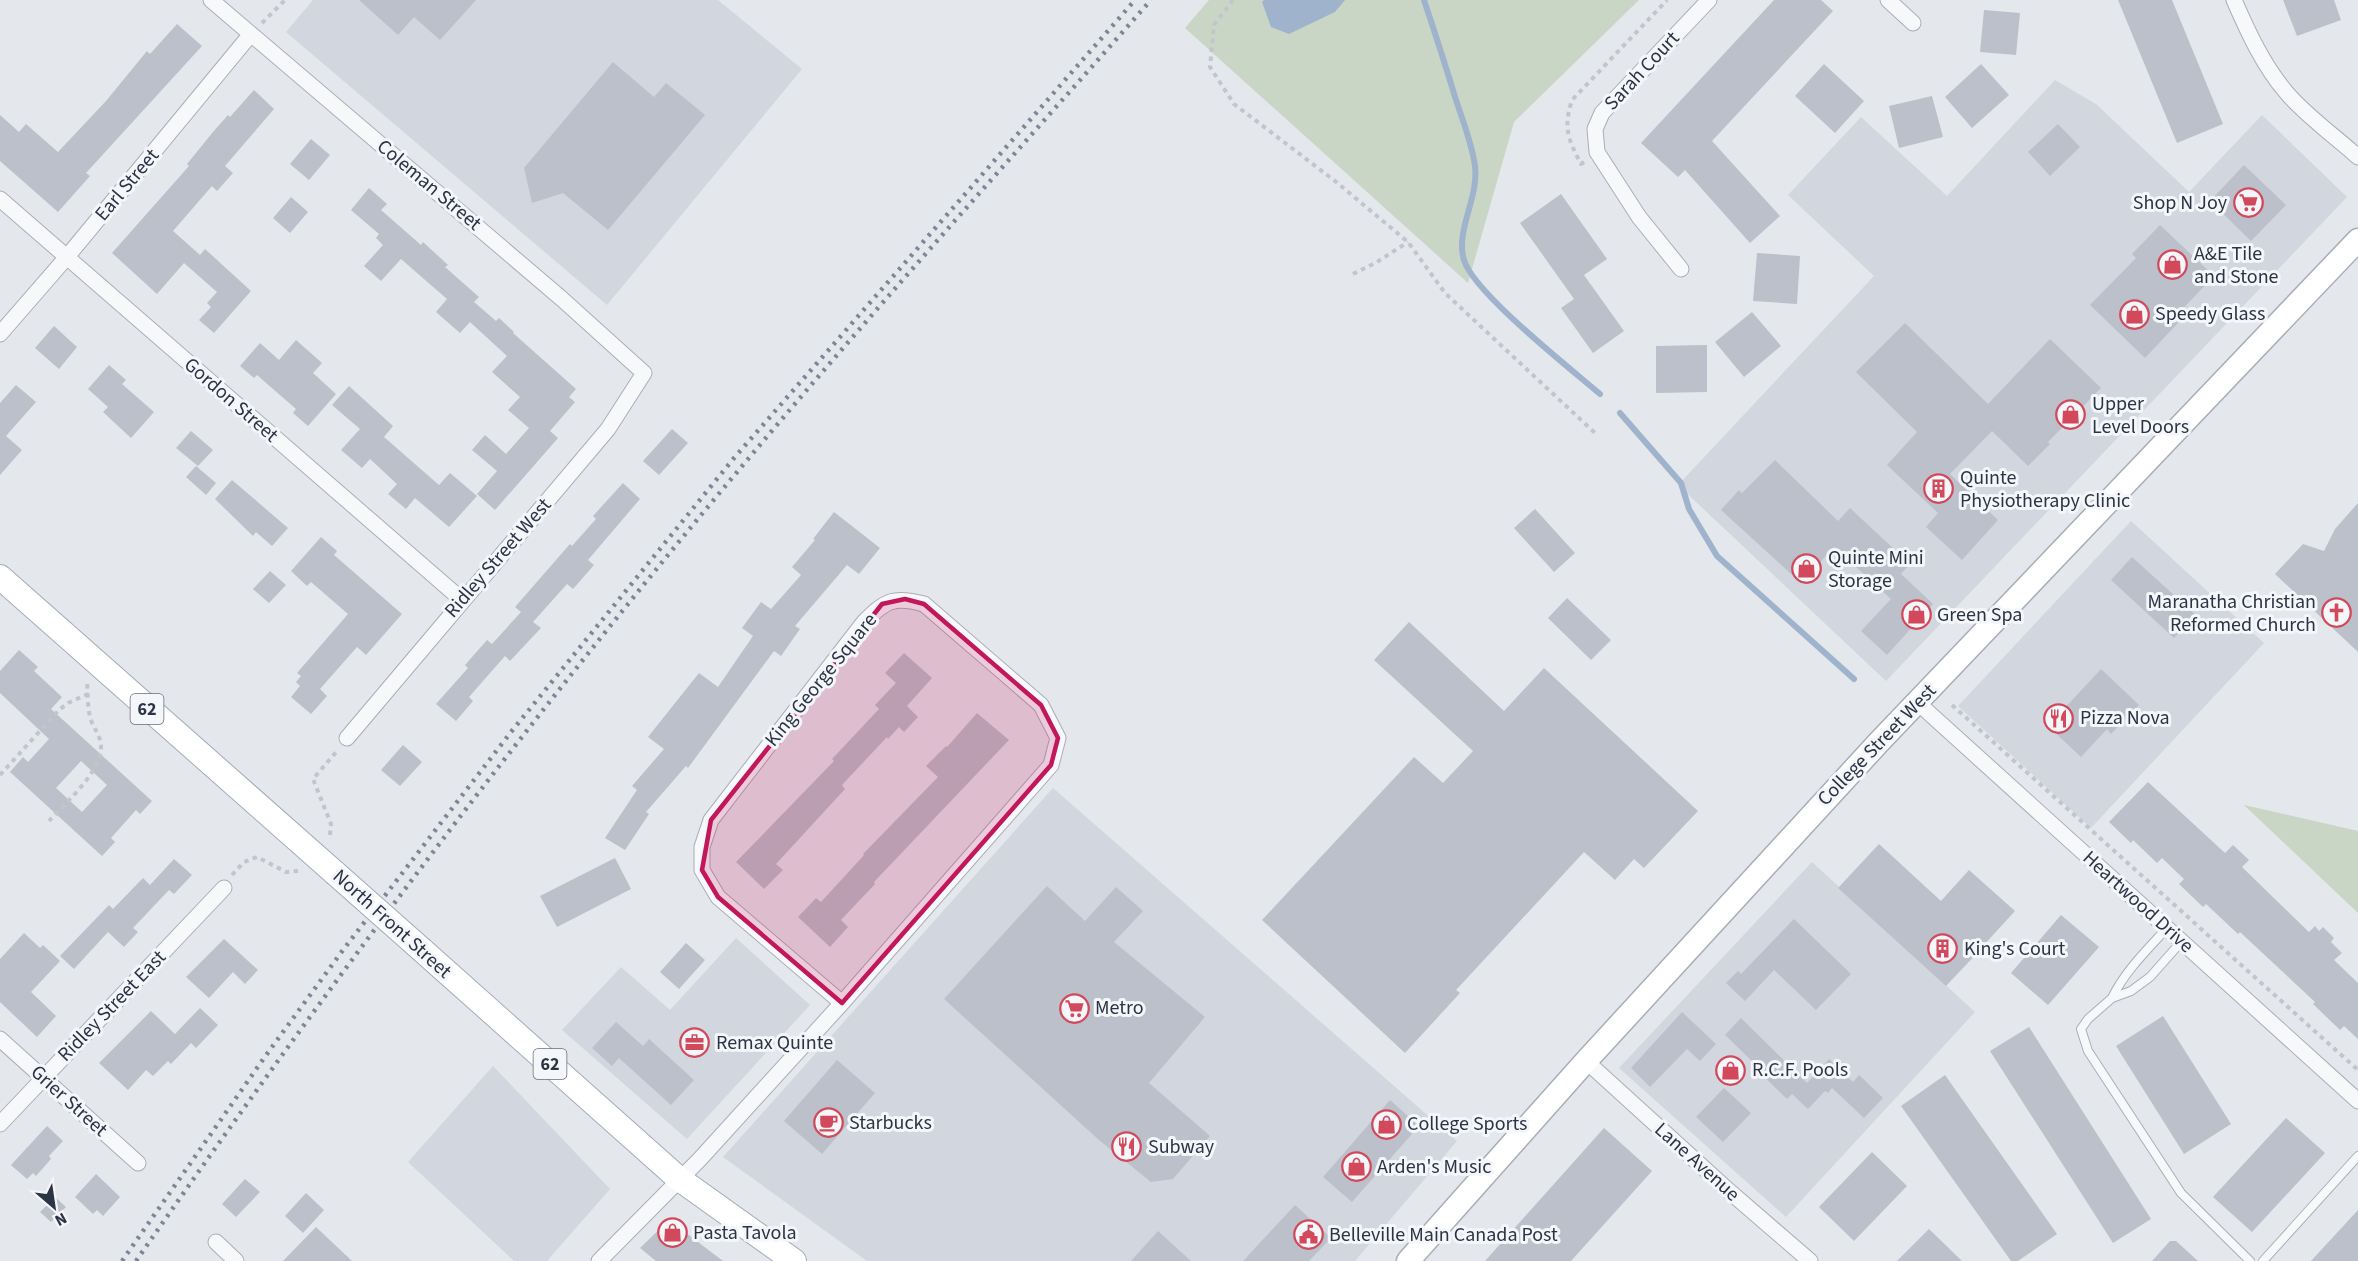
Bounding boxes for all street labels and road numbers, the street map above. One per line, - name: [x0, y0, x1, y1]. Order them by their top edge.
- street label: Sarah Court: [1598, 25, 1686, 117]
- street label: Coleman Street: [371, 133, 488, 237]
- street label: Earl Street: [88, 143, 166, 227]
- street label: Gordon Street: [178, 351, 284, 449]
- street label: Ridley Street West: [438, 492, 558, 624]
- street label: King George Square: [758, 607, 884, 753]
- street label: College Street West: [1811, 677, 1943, 812]
- road number: 62: [130, 694, 164, 724]
- street label: Heartwood Drive: [2076, 844, 2200, 960]
- street label: North Front Street: [326, 863, 458, 985]
- street label: Ridley Street East: [51, 944, 173, 1068]
- road number: 62: [534, 1049, 566, 1079]
- street label: Grier Street: [24, 1059, 114, 1143]
- street label: Lane Avenue: [1648, 1116, 1746, 1208]

